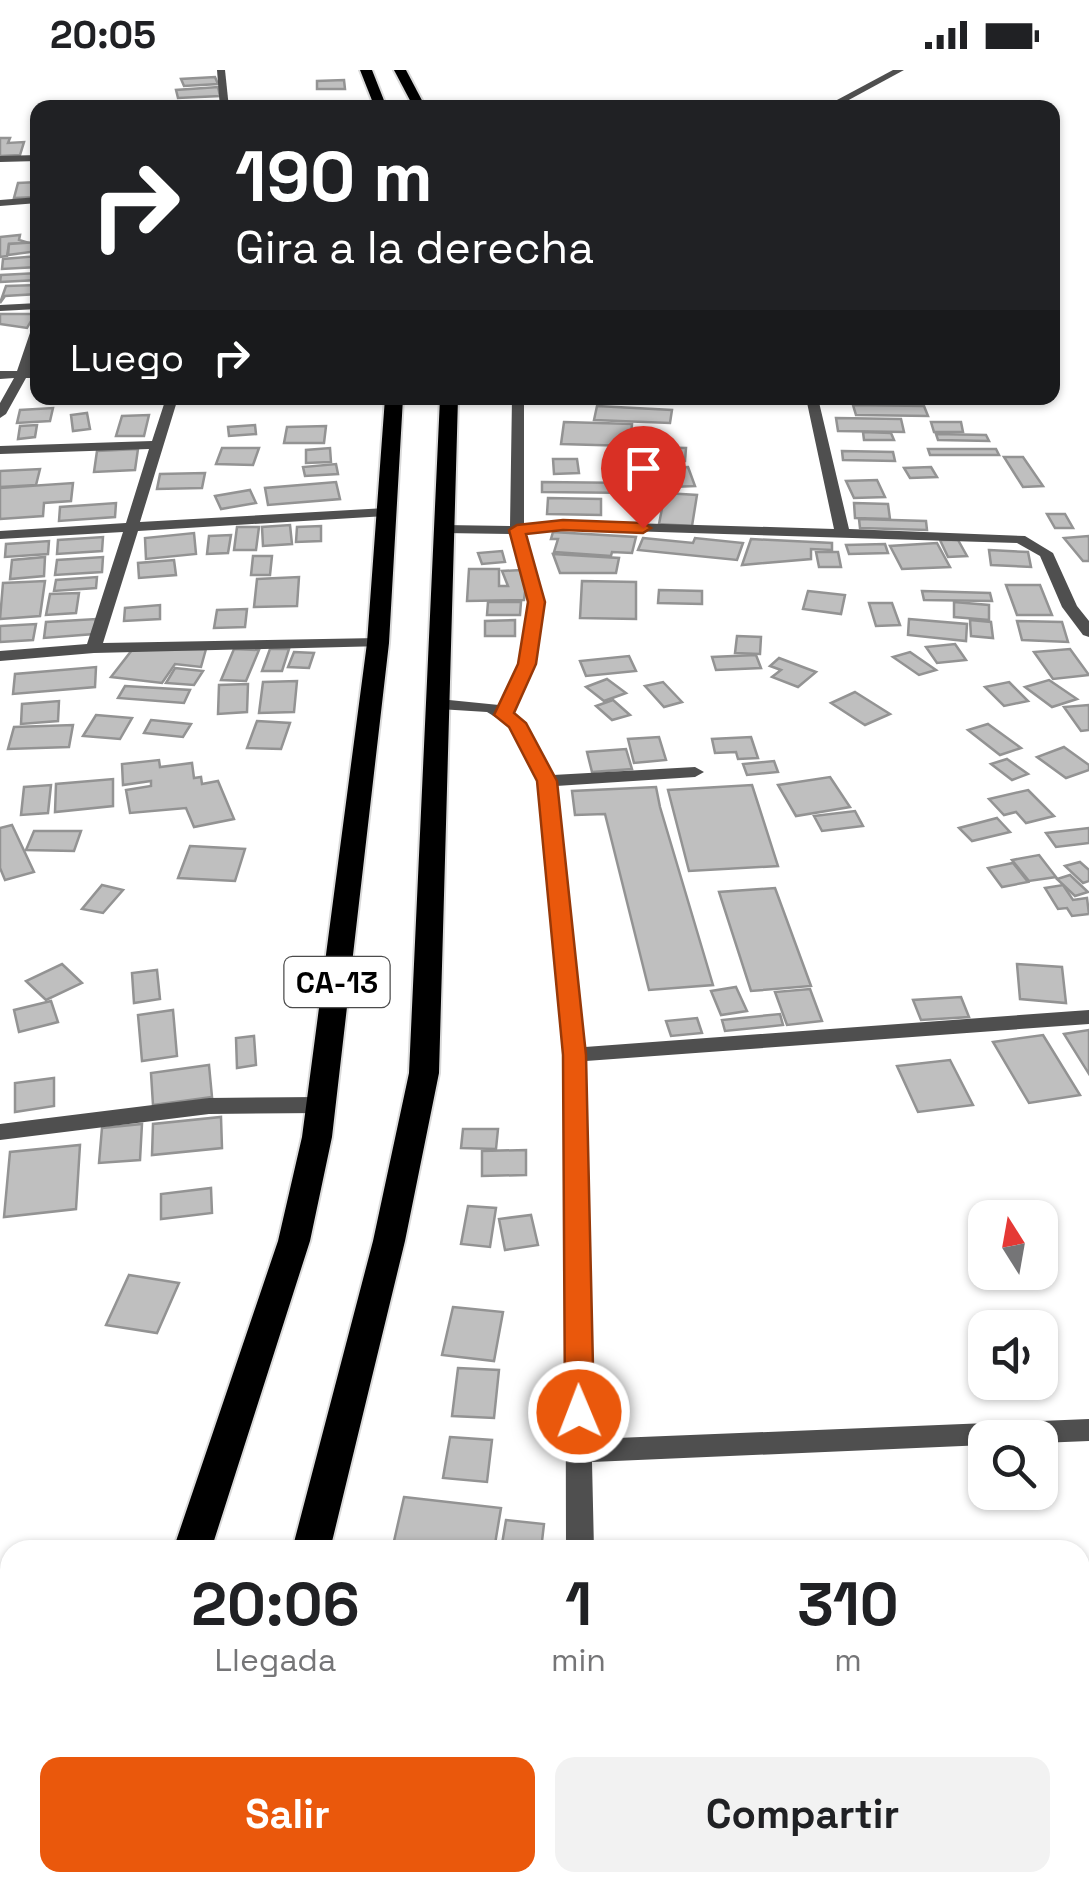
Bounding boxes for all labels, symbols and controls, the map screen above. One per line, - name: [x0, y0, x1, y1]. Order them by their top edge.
- text: 20:05: [50, 11, 156, 59]
- text: 190 m: [235, 132, 433, 221]
- icon: right: [70, 140, 200, 270]
- text: Gira a la derecha: [235, 219, 594, 276]
- icon: right: [204, 330, 259, 385]
- text: Luego: [70, 334, 184, 382]
- pin: [601, 426, 686, 529]
- icon: arrive: [616, 441, 671, 496]
- road number: CA-13: [284, 957, 390, 1007]
- north arrow: [968, 1200, 1058, 1290]
- map controls: [968, 1200, 1058, 1510]
- button: sound: [968, 1310, 1058, 1400]
- position arrow: [527, 1360, 631, 1464]
- button: search: [968, 1420, 1058, 1510]
- text: 20:06: [191, 1566, 360, 1643]
- text: 1: [565, 1566, 592, 1643]
- text: 310: [797, 1566, 899, 1643]
- text: Llegada: [215, 1640, 336, 1680]
- text: min: [551, 1640, 606, 1680]
- text: m: [834, 1640, 862, 1680]
- button: Salir: [40, 1757, 535, 1872]
- button: Compartir: [555, 1757, 1050, 1872]

